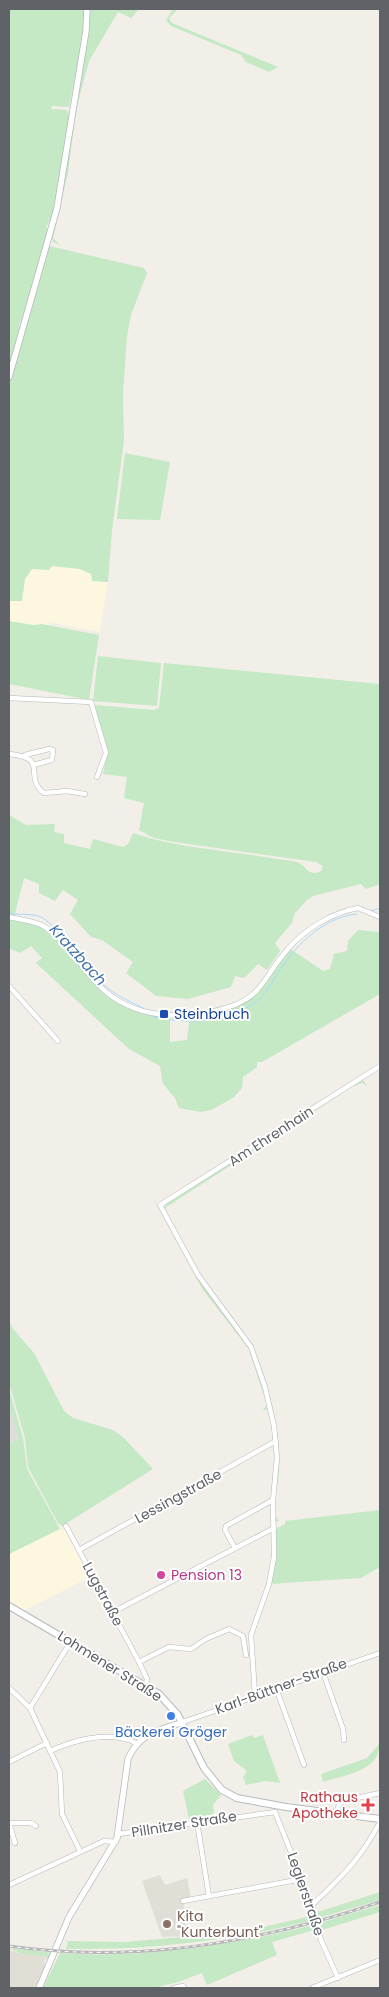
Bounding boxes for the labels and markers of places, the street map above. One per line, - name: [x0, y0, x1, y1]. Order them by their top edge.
- place label: Steinbruch: [174, 1004, 250, 1024]
- marker: Steinbruch: [158, 1008, 170, 1020]
- place label: Pension 13: [171, 1565, 242, 1585]
- marker: Pension 13: [155, 1569, 167, 1581]
- marker: Bäckerei Gröger: [165, 1710, 177, 1722]
- place label: Bäckerei Gröger: [115, 1722, 227, 1742]
- place label: Rathaus Apotheke: [292, 1787, 358, 1823]
- marker: Rathaus Apotheke: [362, 1799, 374, 1811]
- place label: Kita "Kunterbunt": [177, 1906, 263, 1942]
- marker: Kita "Kunterbunt": [161, 1918, 173, 1930]

